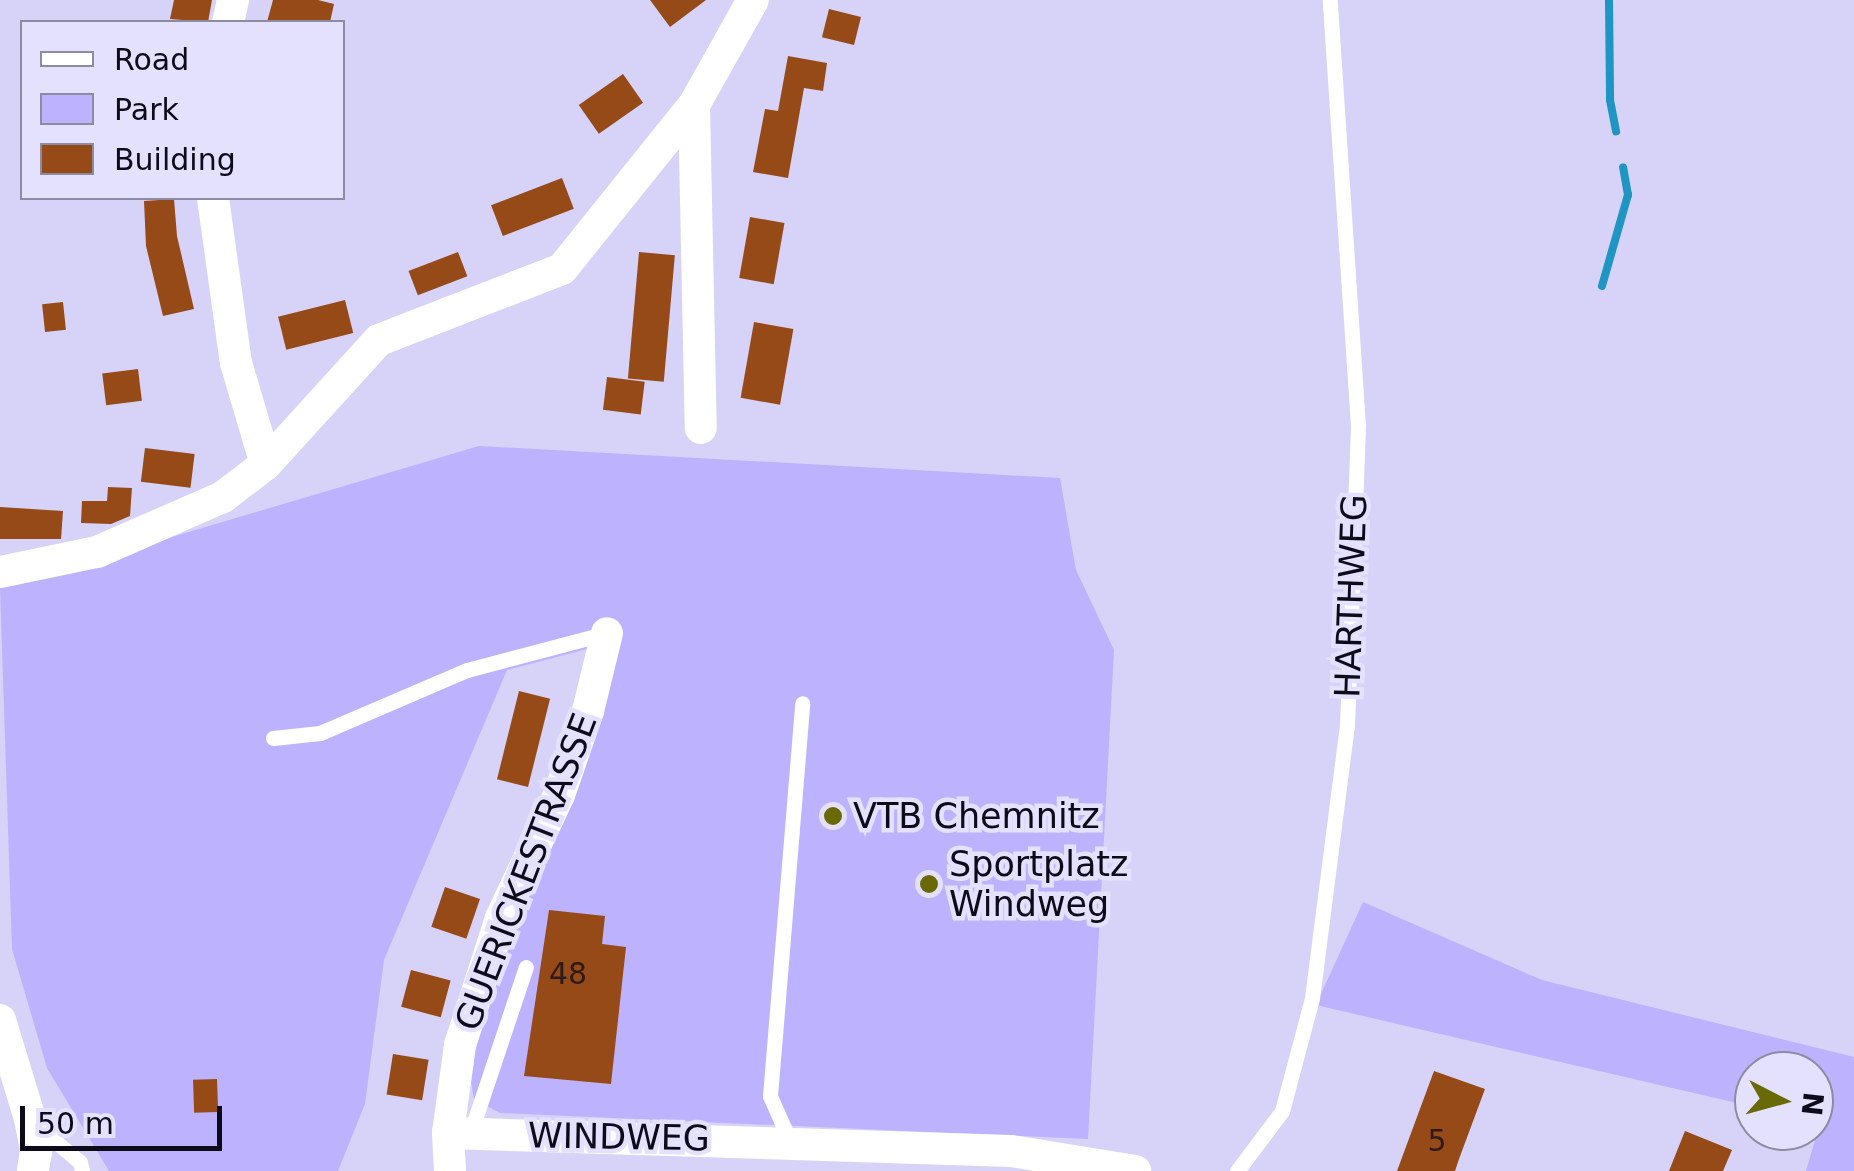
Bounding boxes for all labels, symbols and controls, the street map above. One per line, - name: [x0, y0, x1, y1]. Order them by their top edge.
- legend: [20, 20, 345, 200]
- text: Road: [114, 42, 189, 77]
- text: Park: [114, 92, 179, 127]
- text: Building: [114, 142, 236, 177]
- street label: HARTHWEG: [1326, 494, 1376, 698]
- street label: GUERICKESTRASSE: [446, 708, 606, 1036]
- place label: VTB Chemnitz: [853, 795, 1100, 837]
- marker: VTB Chemnitz: [822, 805, 844, 827]
- place label: Sportplatz Windweg: [949, 843, 1128, 925]
- marker: Sportplatz Windweg: [918, 873, 940, 895]
- house number: 48: [549, 956, 587, 992]
- north arrow: [1734, 1051, 1834, 1151]
- scale bar: [25, 1086, 228, 1148]
- text: N: [1795, 1091, 1830, 1117]
- text: 50 m: [37, 1106, 114, 1141]
- street label: WINDWEG: [528, 1114, 710, 1160]
- house number: 5: [1427, 1123, 1447, 1159]

